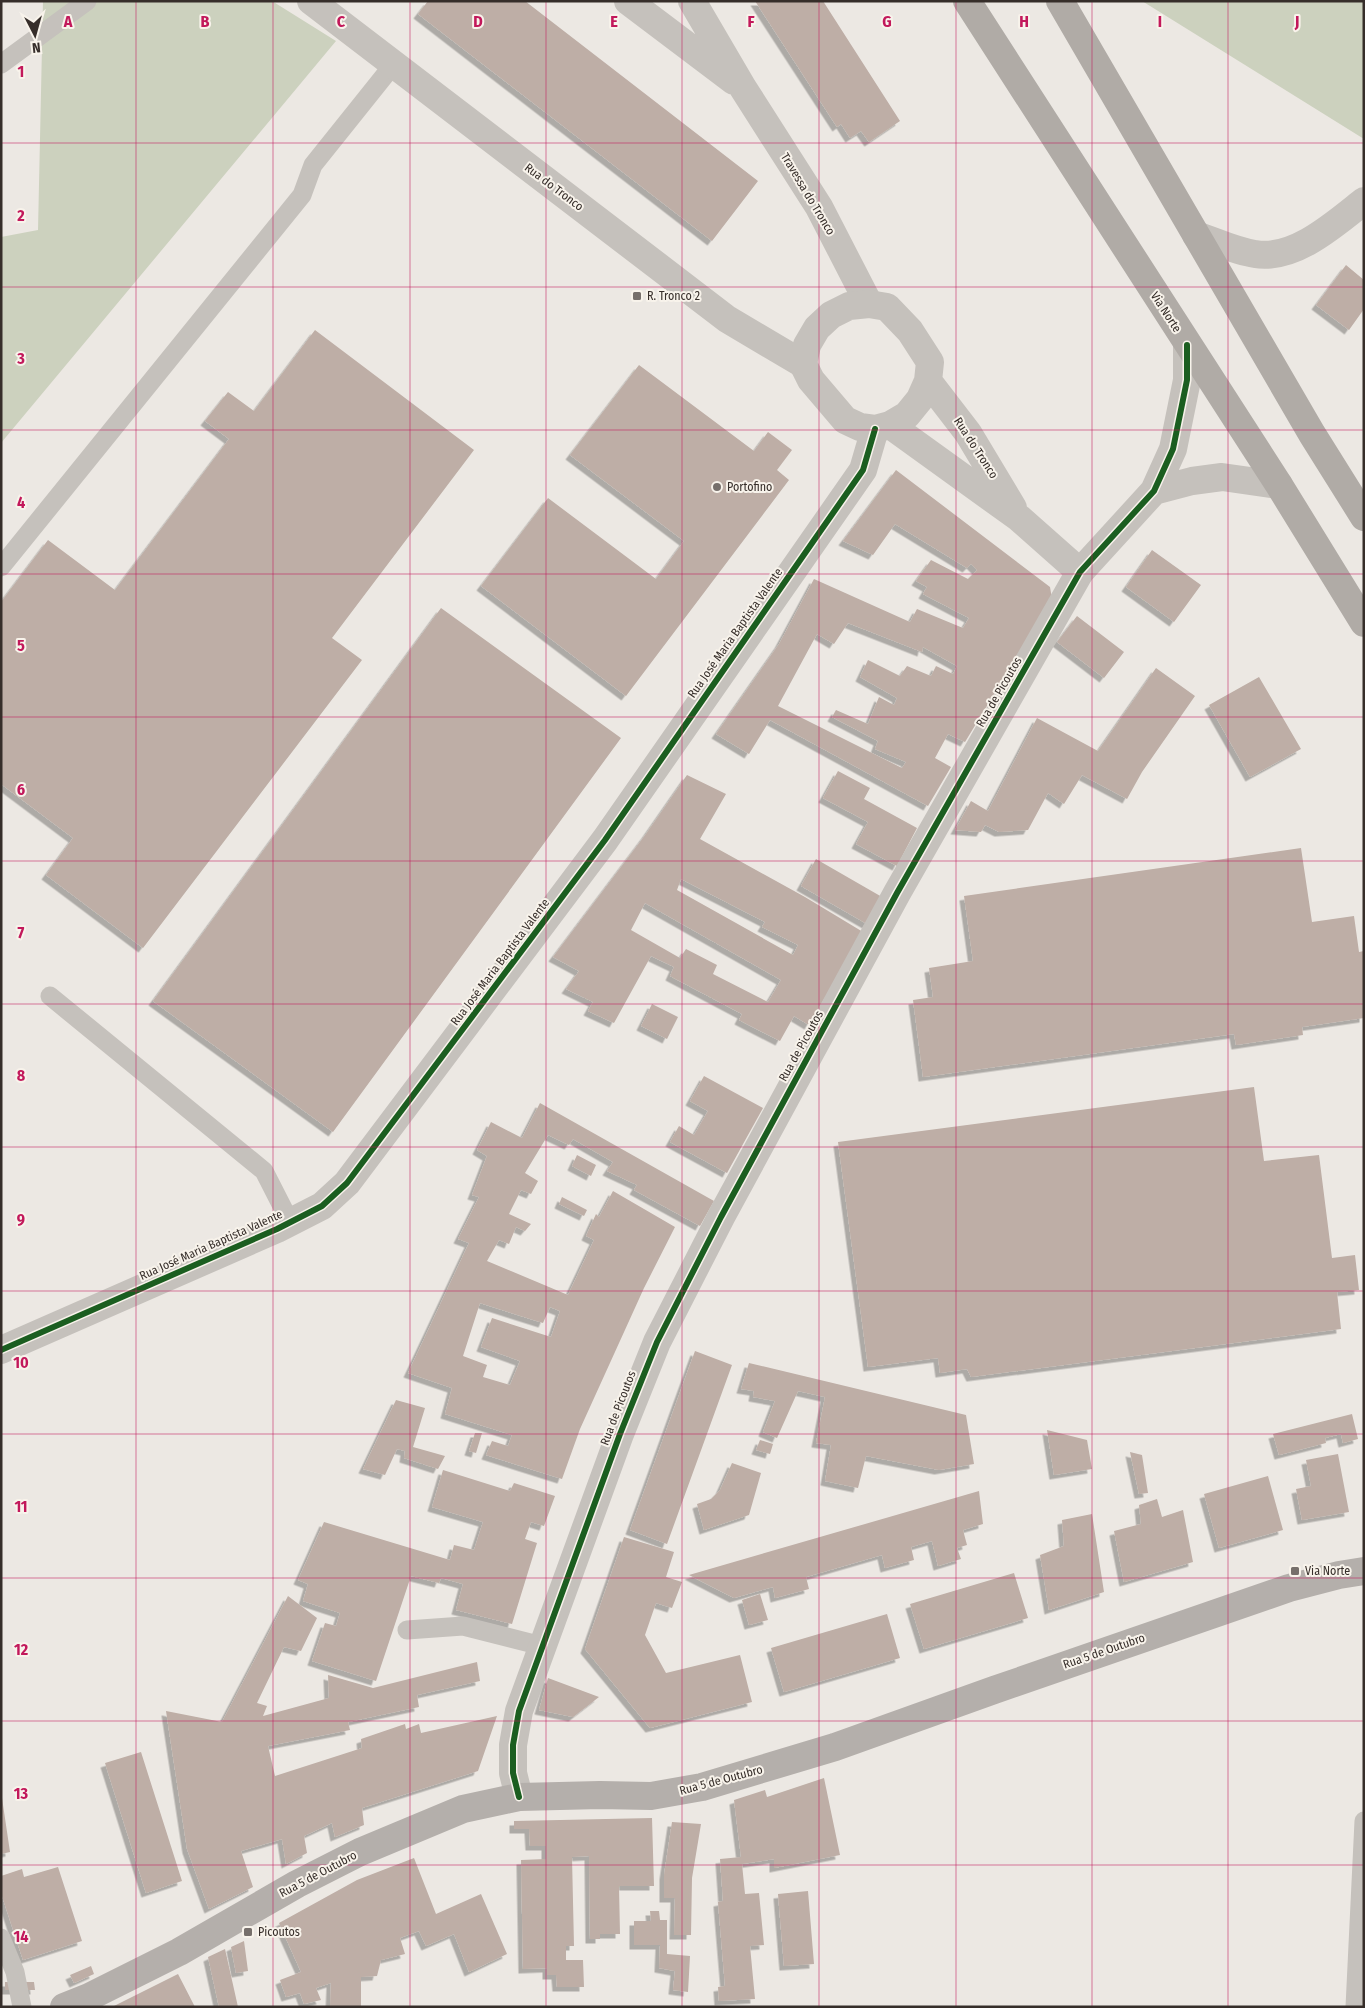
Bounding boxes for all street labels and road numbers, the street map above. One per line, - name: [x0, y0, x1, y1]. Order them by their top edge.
- street label: Travessa do Tronco: [778, 150, 838, 238]
- street label: Rua do Tronco: [522, 160, 586, 214]
- street label: Via Norte: [1148, 289, 1184, 335]
- street label: Rua do Tronco: [951, 415, 1001, 481]
- street label: Rua José Maria Baptista Valente: [685, 565, 785, 701]
- street label: Rua de Picoutos: [973, 654, 1025, 730]
- street label: Rua José Maria Baptista Valente: [448, 896, 552, 1028]
- street label: Rua de Picoutos: [776, 1008, 826, 1084]
- street label: Rua José Maria Baptista Valente: [137, 1207, 285, 1283]
- street label: Rua de Picoutos: [597, 1369, 639, 1447]
- street label: Rua 5 de Outubro: [1061, 1630, 1147, 1672]
- street label: Rua 5 de Outubro: [678, 1762, 764, 1798]
- street label: Rua 5 de Outubro: [277, 1848, 359, 1900]

